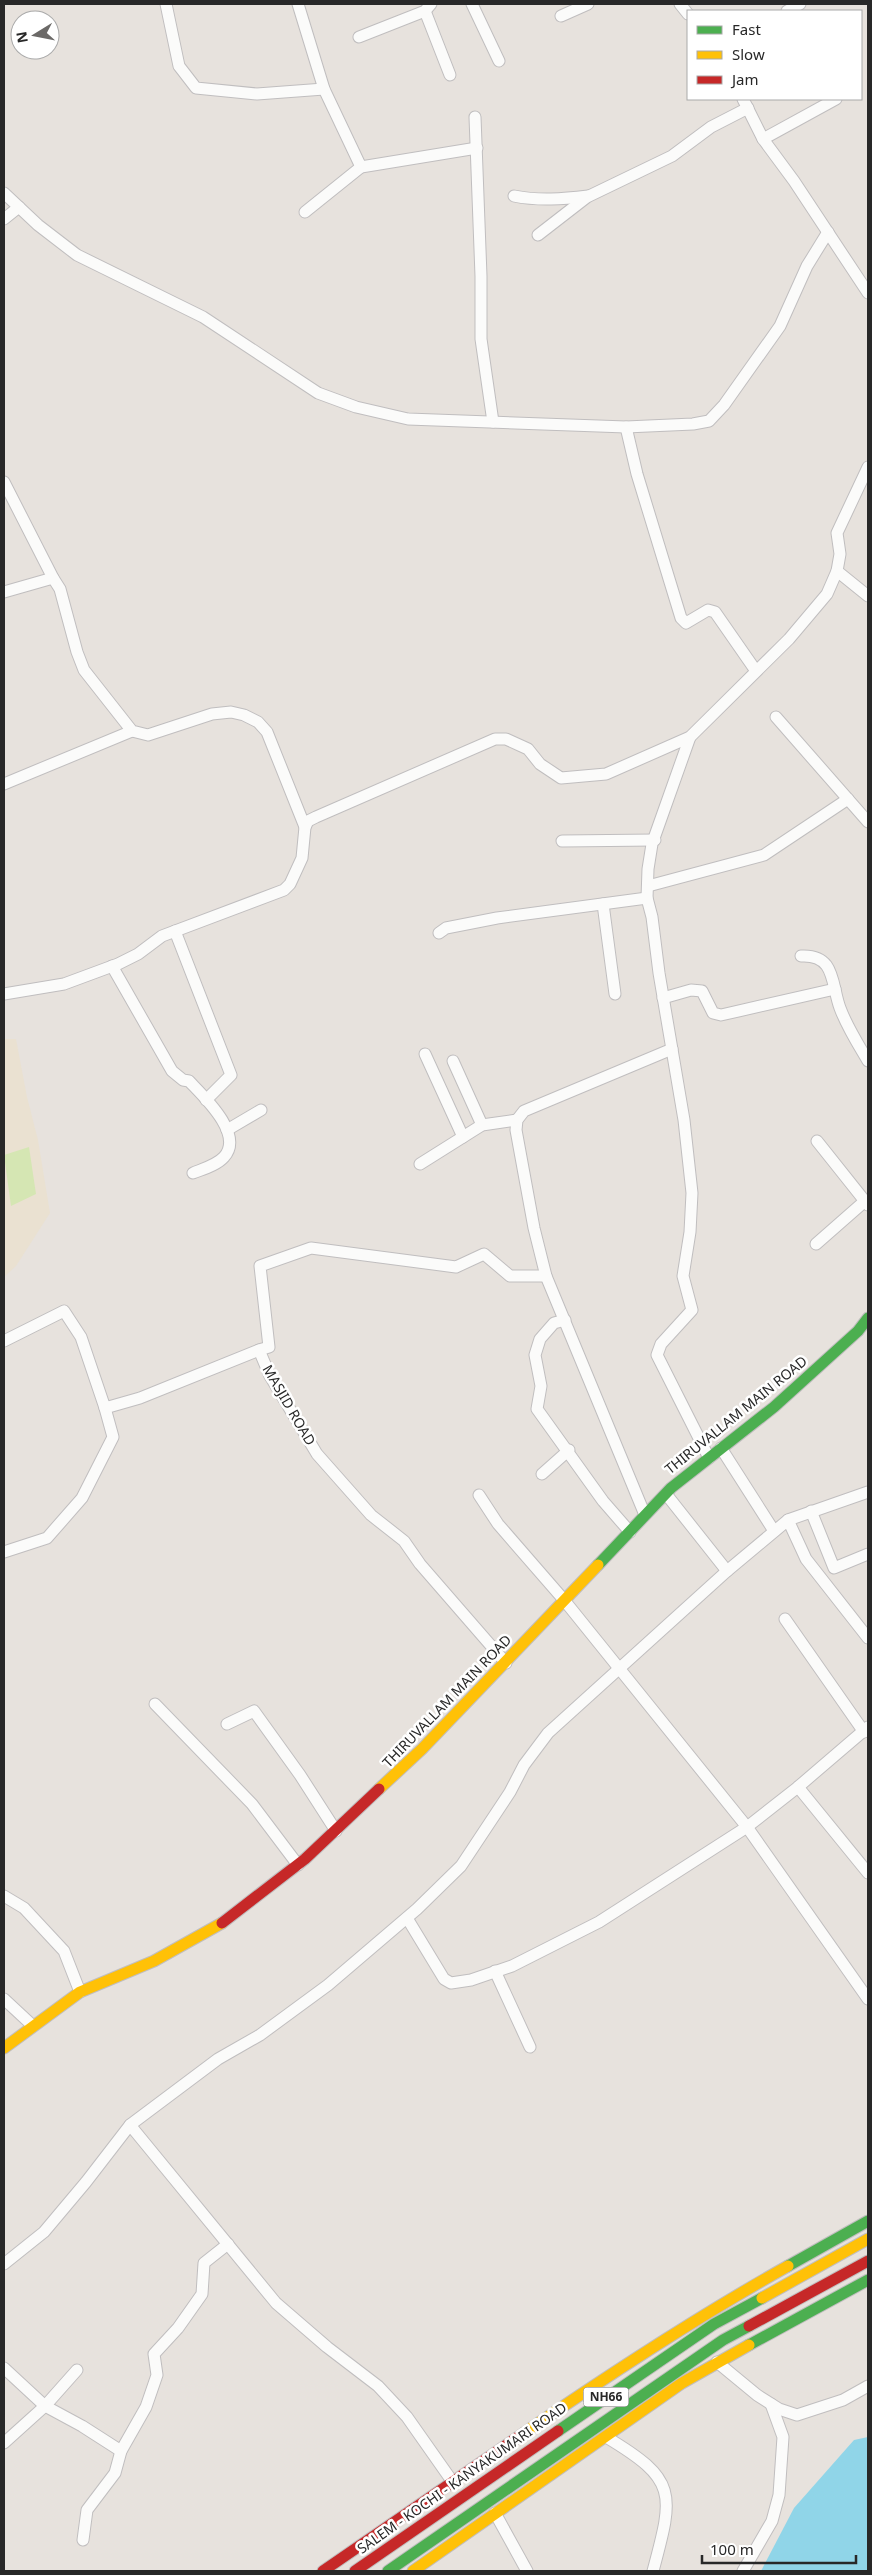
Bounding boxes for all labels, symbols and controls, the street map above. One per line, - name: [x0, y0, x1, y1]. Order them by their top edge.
- north arrow: [10, 10, 60, 60]
- legend: [687, 10, 862, 100]
- text: Fast: [732, 19, 761, 39]
- text: N: [11, 30, 32, 45]
- text: Slow: [732, 44, 765, 64]
- text: Jam: [730, 69, 759, 89]
- street label: THIRUVALLAM MAIN ROAD: [661, 1351, 811, 1478]
- street label: MASJID ROAD: [259, 1361, 320, 1449]
- street label: THIRUVALLAM MAIN ROAD: [378, 1630, 515, 1771]
- road number: NH66: [584, 2388, 628, 2406]
- street label: SALEM - KOCHI - KANYAKUMARI ROAD: [353, 2398, 570, 2558]
- scale bar: [702, 2532, 856, 2564]
- text: 100 m: [710, 2539, 754, 2559]

